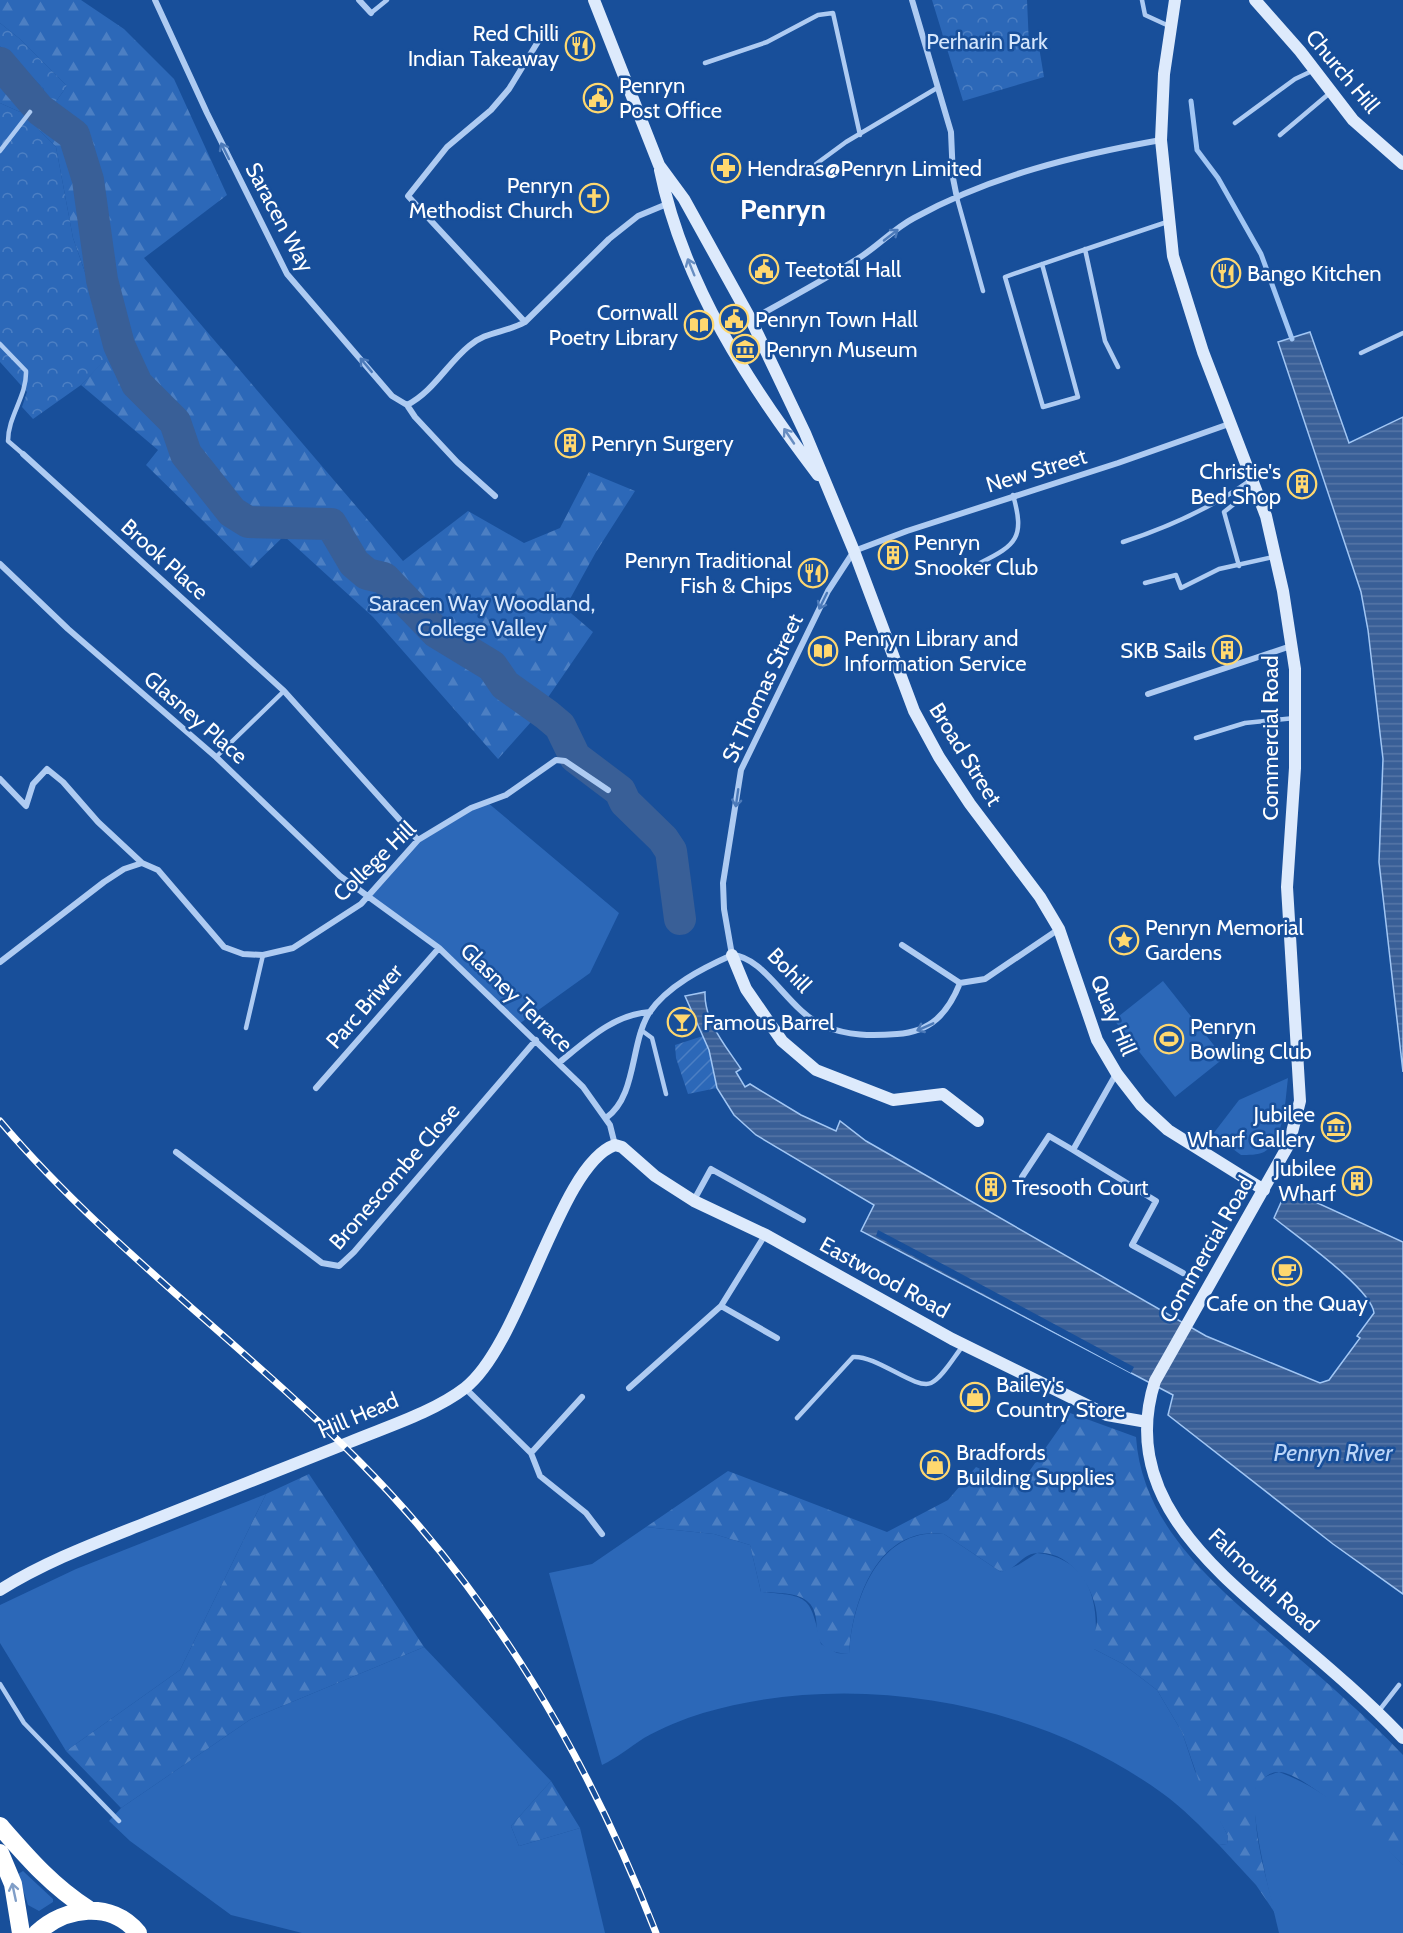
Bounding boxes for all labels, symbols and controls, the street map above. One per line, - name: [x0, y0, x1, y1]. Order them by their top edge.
- place label: Red Chilli Indian Takeaway: [408, 20, 559, 72]
- street label: Church Hill: [1300, 24, 1386, 119]
- park label: Perharin Park: [926, 28, 1048, 55]
- restaurant icon: Red Chilli Indian Takeaway: [564, 30, 596, 62]
- place label: Penryn Post Office: [619, 72, 722, 124]
- public building icon: Penryn Post Office: [582, 82, 614, 114]
- one-way arrow: [219, 143, 231, 161]
- pharmacy icon: Hendras@Penryn Limited: [710, 152, 742, 184]
- place label: Hendras@Penryn Limited: [747, 155, 982, 182]
- street label: Saracen Way: [239, 158, 320, 277]
- place label: Penryn Methodist Church: [409, 172, 573, 224]
- church icon: Penryn Methodist Church: [578, 182, 610, 214]
- district label: Penryn: [740, 192, 826, 226]
- one-way arrow: [882, 228, 898, 241]
- public building icon: Teetotal Hall: [748, 253, 780, 285]
- place label: Teetotal Hall: [785, 256, 902, 283]
- restaurant icon: Bango Kitchen: [1210, 257, 1242, 289]
- one-way arrow: [685, 259, 696, 277]
- place label: Bango Kitchen: [1247, 260, 1381, 287]
- place label: Cornwall Poetry Library: [549, 299, 679, 351]
- public building icon: Penryn Town Hall: [718, 303, 750, 335]
- place label: Penryn Town Hall: [755, 306, 918, 333]
- library icon: Cornwall Poetry Library: [683, 309, 715, 341]
- museum icon: Penryn Museum: [729, 333, 761, 365]
- place label: Penryn Museum: [766, 336, 918, 363]
- one-way arrow: [359, 358, 373, 373]
- building icon: Penryn Surgery: [554, 427, 586, 459]
- one-way arrow: [783, 428, 795, 445]
- place label: Penryn Surgery: [591, 430, 734, 457]
- street label: New Street: [983, 442, 1090, 499]
- place label: Christie's Bed Shop: [1190, 458, 1281, 510]
- building icon: Christie's Bed Shop: [1286, 468, 1318, 500]
- street label: Brook Place: [116, 513, 214, 606]
- place label: Penryn Snooker Club: [914, 529, 1038, 581]
- building icon: Penryn Snooker Club: [877, 539, 909, 571]
- place label: Penryn Traditional Fish & Chips: [625, 547, 793, 599]
- restaurant icon: Penryn Traditional Fish & Chips: [797, 557, 829, 589]
- park label: Saracen Way Woodland, College Valley: [369, 590, 595, 642]
- one-way arrow: [817, 591, 828, 609]
- street label: St Thomas Street: [716, 609, 809, 767]
- place label: Penryn Library and Information Service: [844, 625, 1026, 677]
- building icon: SKB Sails: [1211, 634, 1243, 666]
- library icon: Penryn Library and Information Service: [807, 635, 839, 667]
- place label: SKB Sails: [1120, 637, 1206, 664]
- street label: Commercial Road: [1257, 656, 1284, 820]
- street label: Glasney Place: [138, 665, 253, 770]
- street label: Broad Street: [923, 698, 1008, 811]
- one-way arrow: [732, 787, 743, 807]
- street label: College Hill: [327, 815, 422, 907]
- place label: Penryn Memorial Gardens: [1145, 914, 1305, 966]
- place icon: Penryn Memorial Gardens: [1108, 924, 1140, 956]
- street label: Glasney Terrace: [455, 937, 578, 1058]
- street label: Bohill: [762, 942, 818, 999]
- street label: Parc Briwer: [320, 959, 408, 1054]
- street label: Quay Hill: [1085, 971, 1143, 1060]
- bar icon: Famous Barrel: [666, 1006, 698, 1038]
- place label: Famous Barrel: [703, 1009, 835, 1036]
- place label: Penryn Bowling Club: [1190, 1013, 1312, 1065]
- one-way arrow: [916, 1022, 934, 1033]
- sports icon: Penryn Bowling Club: [1153, 1023, 1185, 1055]
- street label: Bronescombe Close: [323, 1098, 465, 1255]
- place label: Jubilee Wharf Gallery: [1188, 1101, 1315, 1153]
- museum icon: Jubilee Wharf Gallery: [1320, 1111, 1352, 1143]
- place label: Jubilee Wharf: [1274, 1155, 1336, 1207]
- building icon: Jubilee Wharf: [1341, 1165, 1373, 1197]
- building icon: Tresooth Court: [975, 1171, 1007, 1203]
- street label: Commercial Road: [1154, 1171, 1259, 1327]
- place label: Tresooth Court: [1012, 1174, 1149, 1201]
- street label: Eastwood Road: [815, 1231, 954, 1324]
- cafe icon: Cafe on the Quay: [1271, 1255, 1303, 1287]
- place label: Cafe on the Quay: [1206, 1290, 1368, 1317]
- place label: Bailey's Country Store: [996, 1371, 1125, 1423]
- shop icon: Bailey's Country Store: [959, 1381, 991, 1413]
- street label: Hill Head: [314, 1387, 402, 1444]
- water label: Penryn River: [1273, 1438, 1394, 1467]
- place label: Bradfords Building Supplies: [956, 1439, 1114, 1491]
- shop icon: Bradfords Building Supplies: [919, 1449, 951, 1481]
- street label: Falmouth Road: [1203, 1522, 1324, 1638]
- one-way arrow: [8, 1883, 19, 1902]

